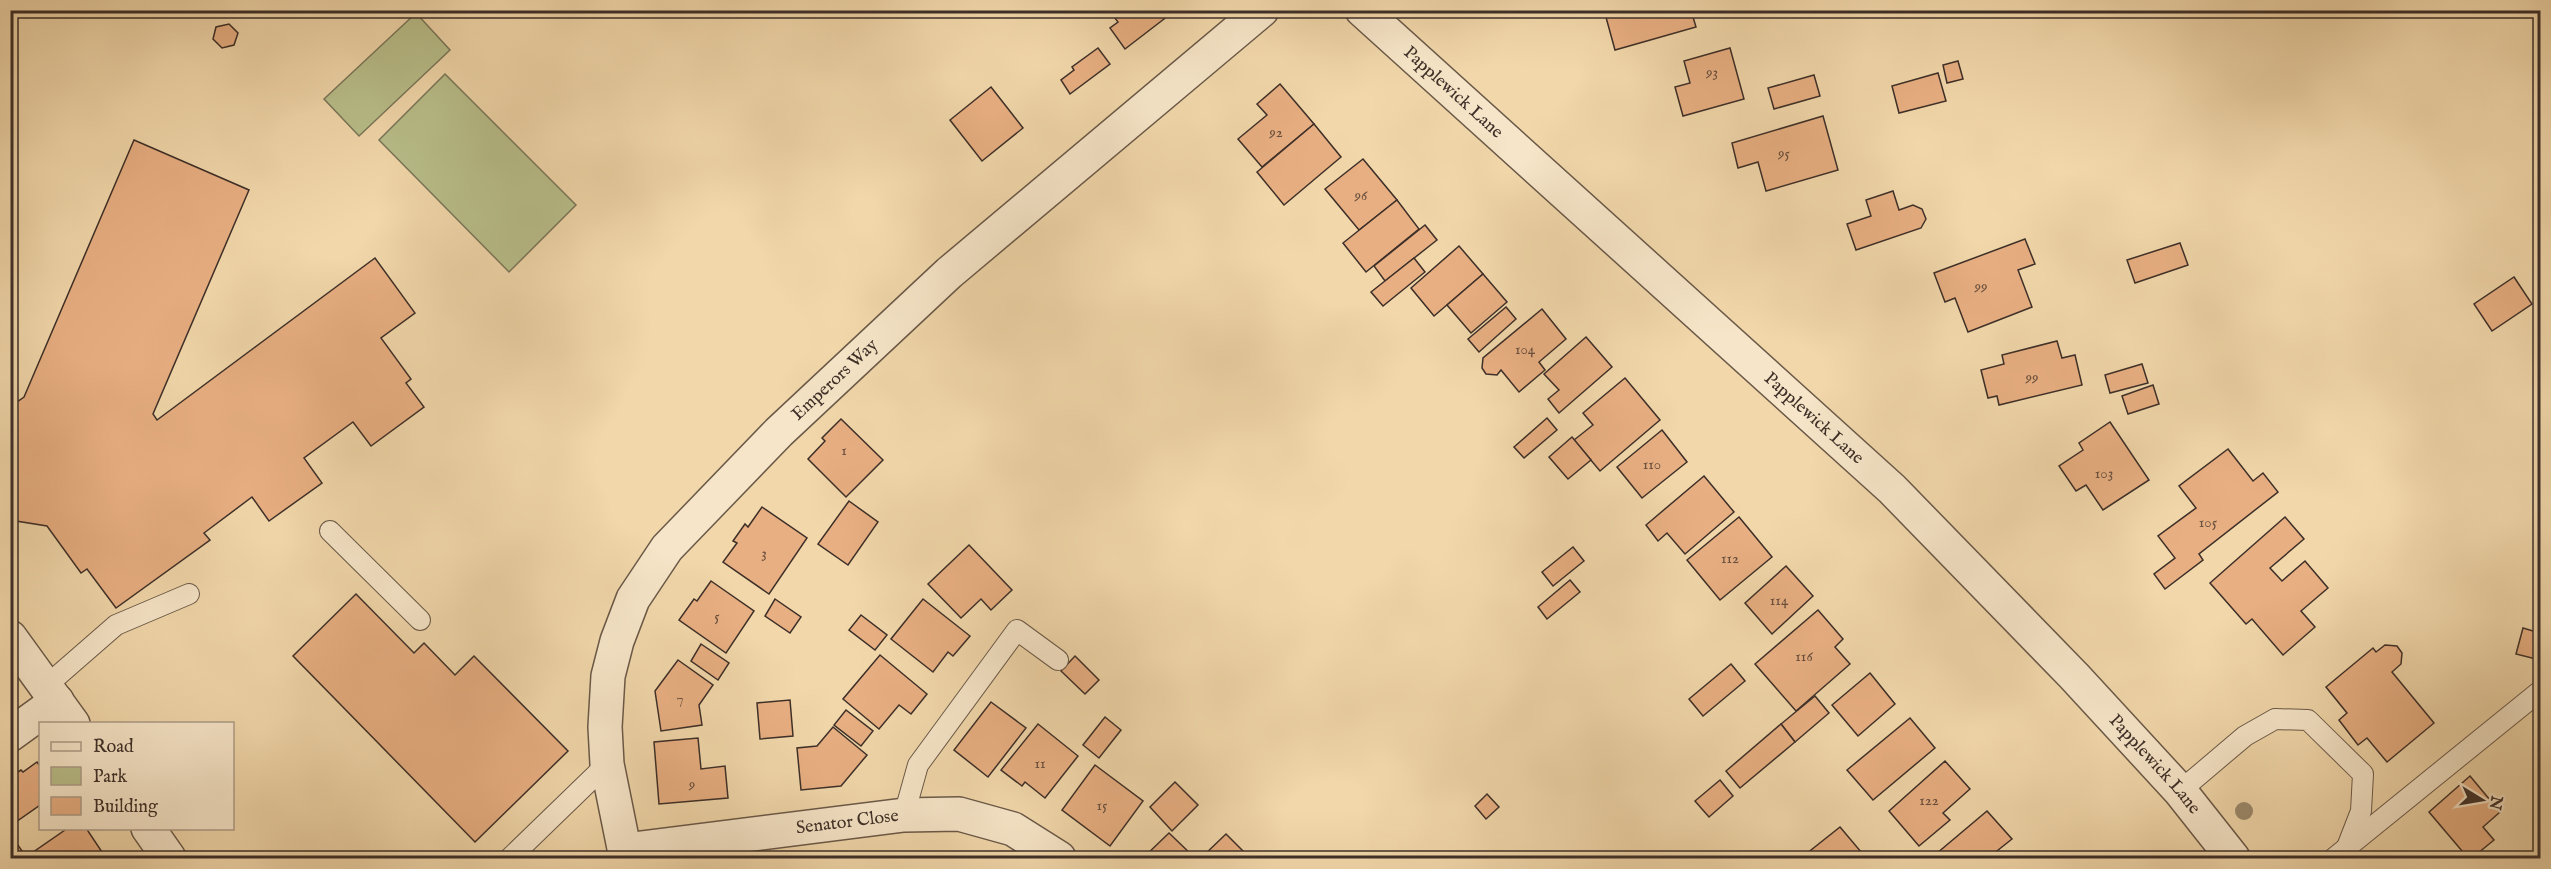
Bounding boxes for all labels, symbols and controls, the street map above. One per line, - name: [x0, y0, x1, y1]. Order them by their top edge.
- street label: Papplewick Lane: [1398, 41, 1508, 144]
- house number: 93: [1705, 63, 1718, 82]
- house number: 92: [1268, 123, 1283, 142]
- house number: 95: [1777, 144, 1791, 163]
- house number: 96: [1354, 186, 1368, 205]
- house number: 99: [1973, 277, 1988, 296]
- street label: Emperors Way: [787, 334, 883, 426]
- house number: 104: [1515, 340, 1536, 359]
- street label: Papplewick Lane: [1759, 367, 1869, 469]
- house number: 99: [2024, 368, 2039, 387]
- house number: 1: [841, 441, 847, 460]
- house number: 110: [1643, 455, 1661, 474]
- house number: 103: [2095, 464, 2113, 483]
- house number: 105: [2199, 513, 2218, 532]
- house number: 3: [761, 544, 767, 563]
- house number: 112: [1721, 549, 1739, 568]
- house number: 114: [1770, 591, 1789, 610]
- house number: 5: [714, 607, 720, 626]
- house number: 116: [1795, 647, 1813, 666]
- house number: 7: [676, 689, 684, 708]
- street label: Papplewick Lane: [2104, 710, 2206, 819]
- legend: [39, 722, 234, 830]
- text: Road: [93, 736, 134, 759]
- house number: 11: [1034, 754, 1046, 773]
- text: Park: [93, 766, 128, 789]
- north arrow: [2452, 770, 2512, 830]
- house number: 9: [688, 775, 695, 794]
- house number: 122: [1919, 791, 1939, 810]
- text: N: [2484, 793, 2506, 811]
- text: Building: [93, 796, 158, 819]
- house number: 15: [1096, 796, 1108, 815]
- street label: Senator Close: [795, 804, 900, 840]

